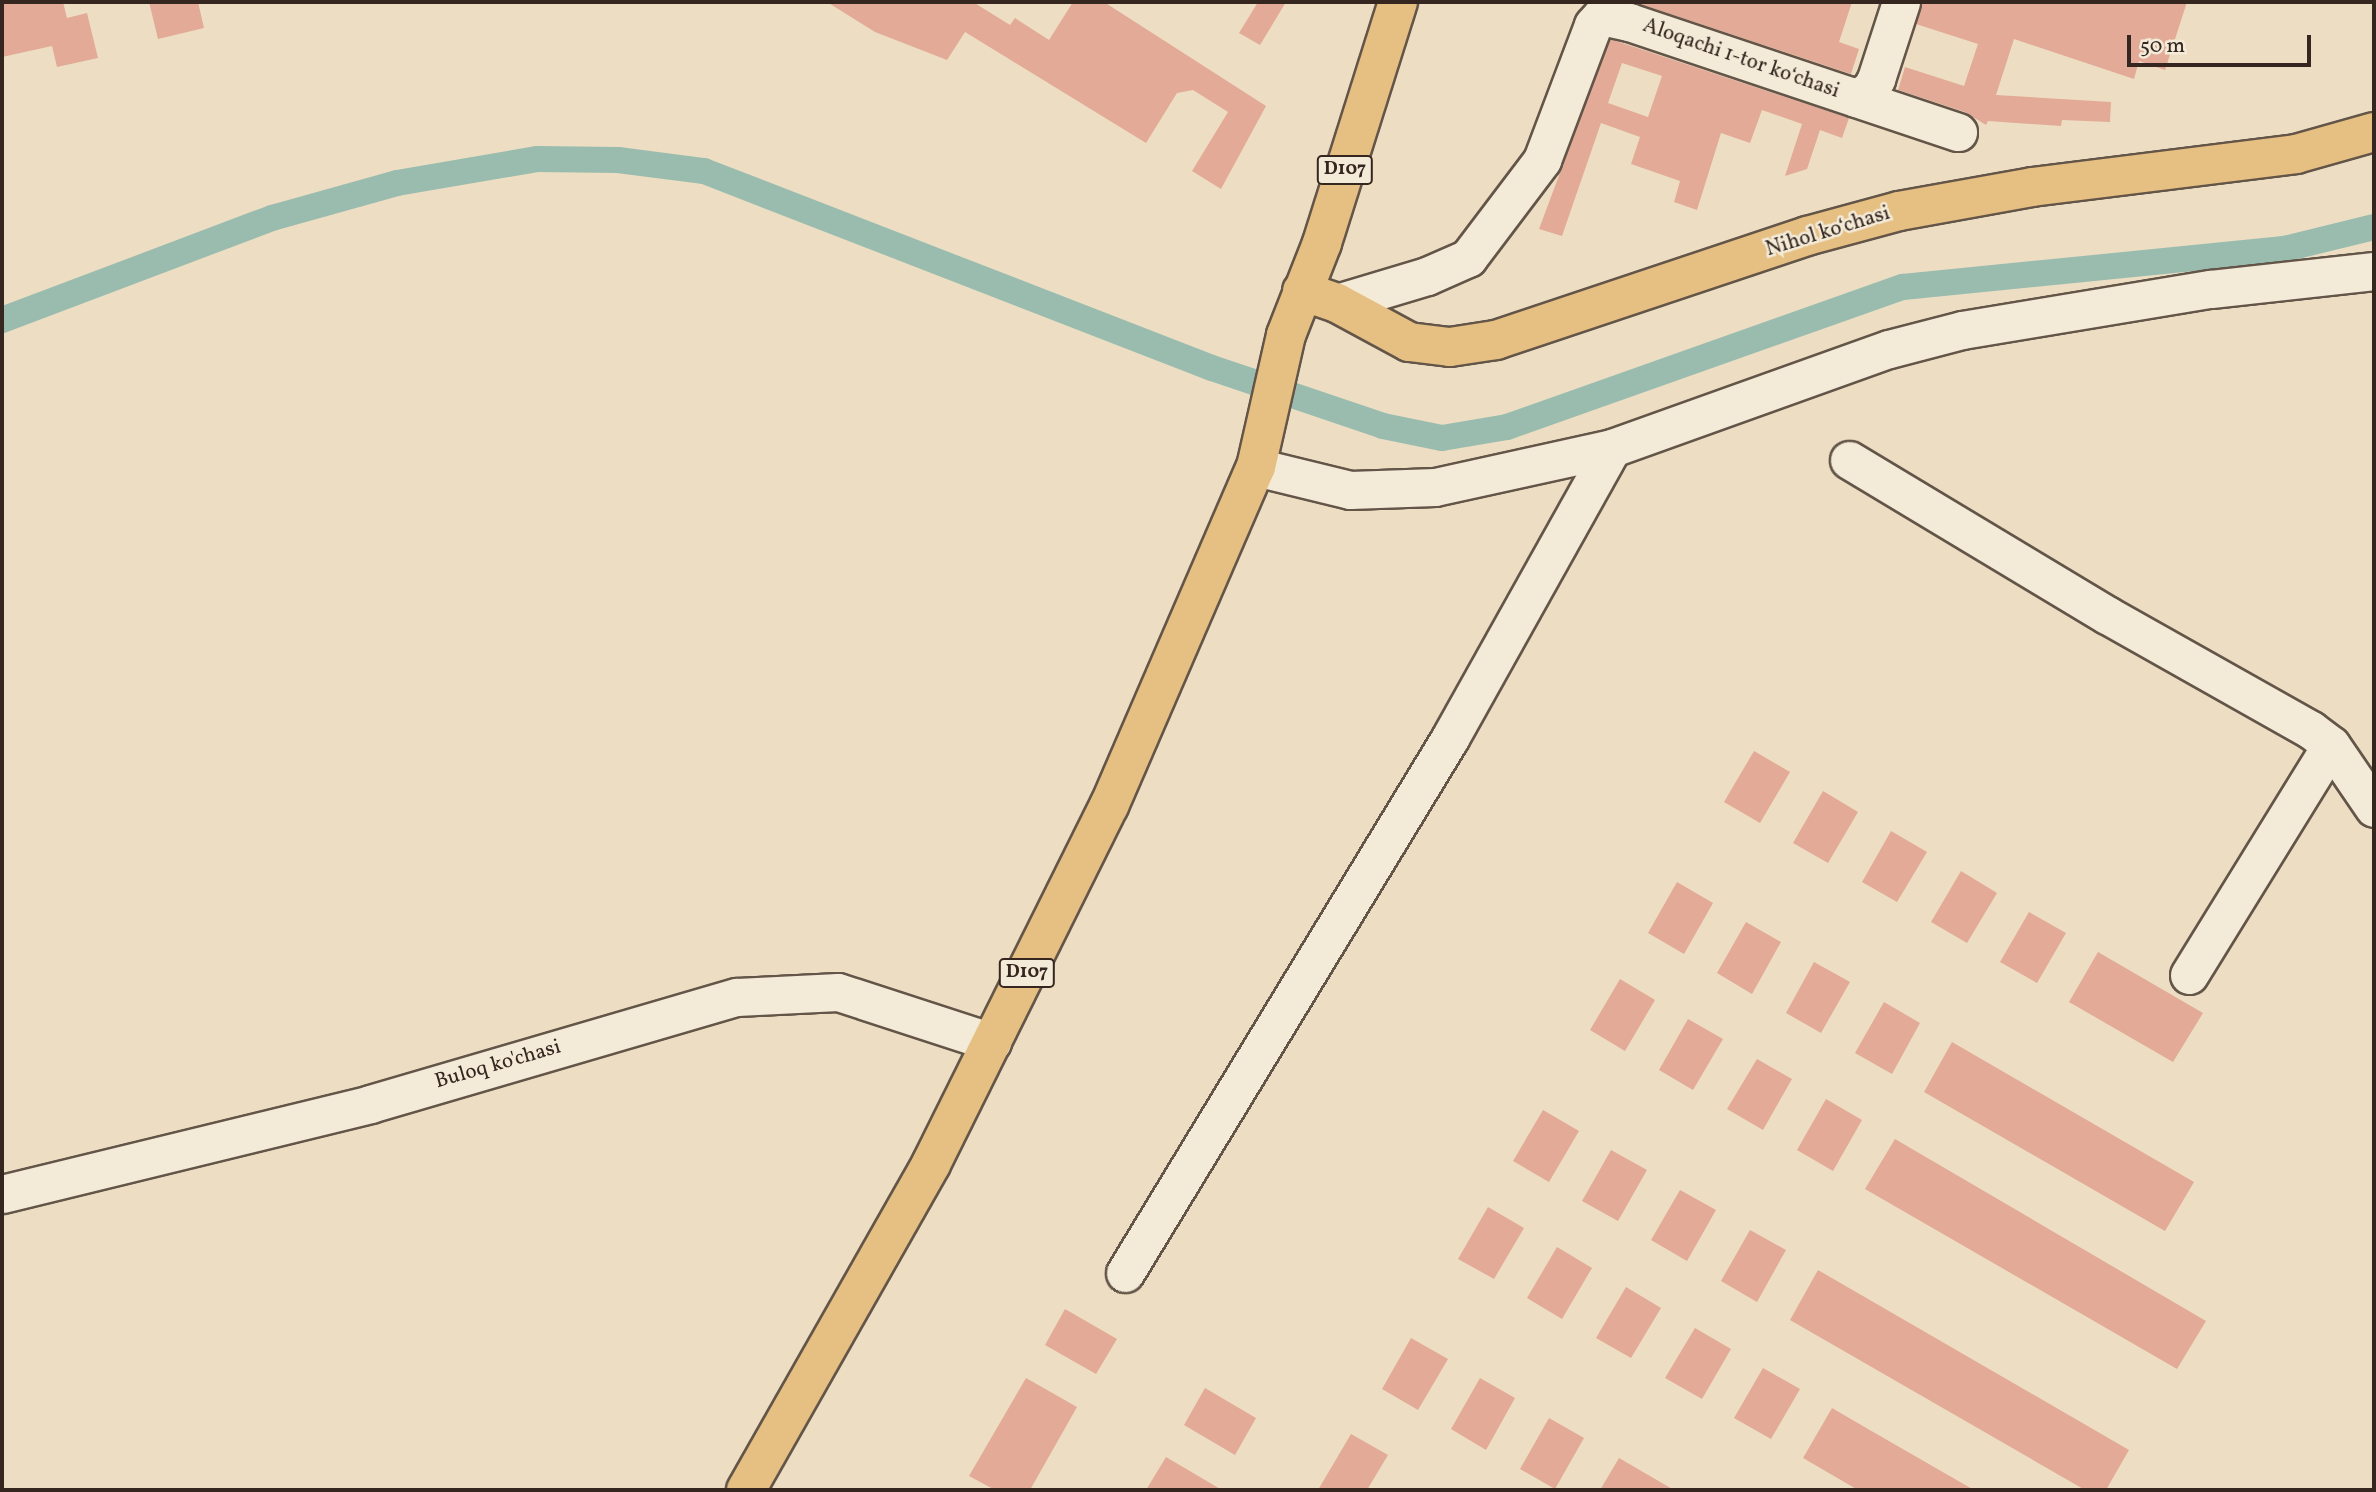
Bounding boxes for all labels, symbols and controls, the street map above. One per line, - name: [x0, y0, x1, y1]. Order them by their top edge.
- street label: Aloqachi 1-tor koʻchasi: [1639, 13, 1843, 105]
- scale bar: [2131, 21, 2315, 65]
- text: 50 m: [2140, 32, 2185, 61]
- road number: D107: [1315, 154, 1375, 186]
- street label: Nihol koʻchasi: [1763, 201, 1893, 263]
- road number: D107: [997, 958, 1057, 988]
- street label: Buloq ko'chasi: [432, 1035, 564, 1095]

